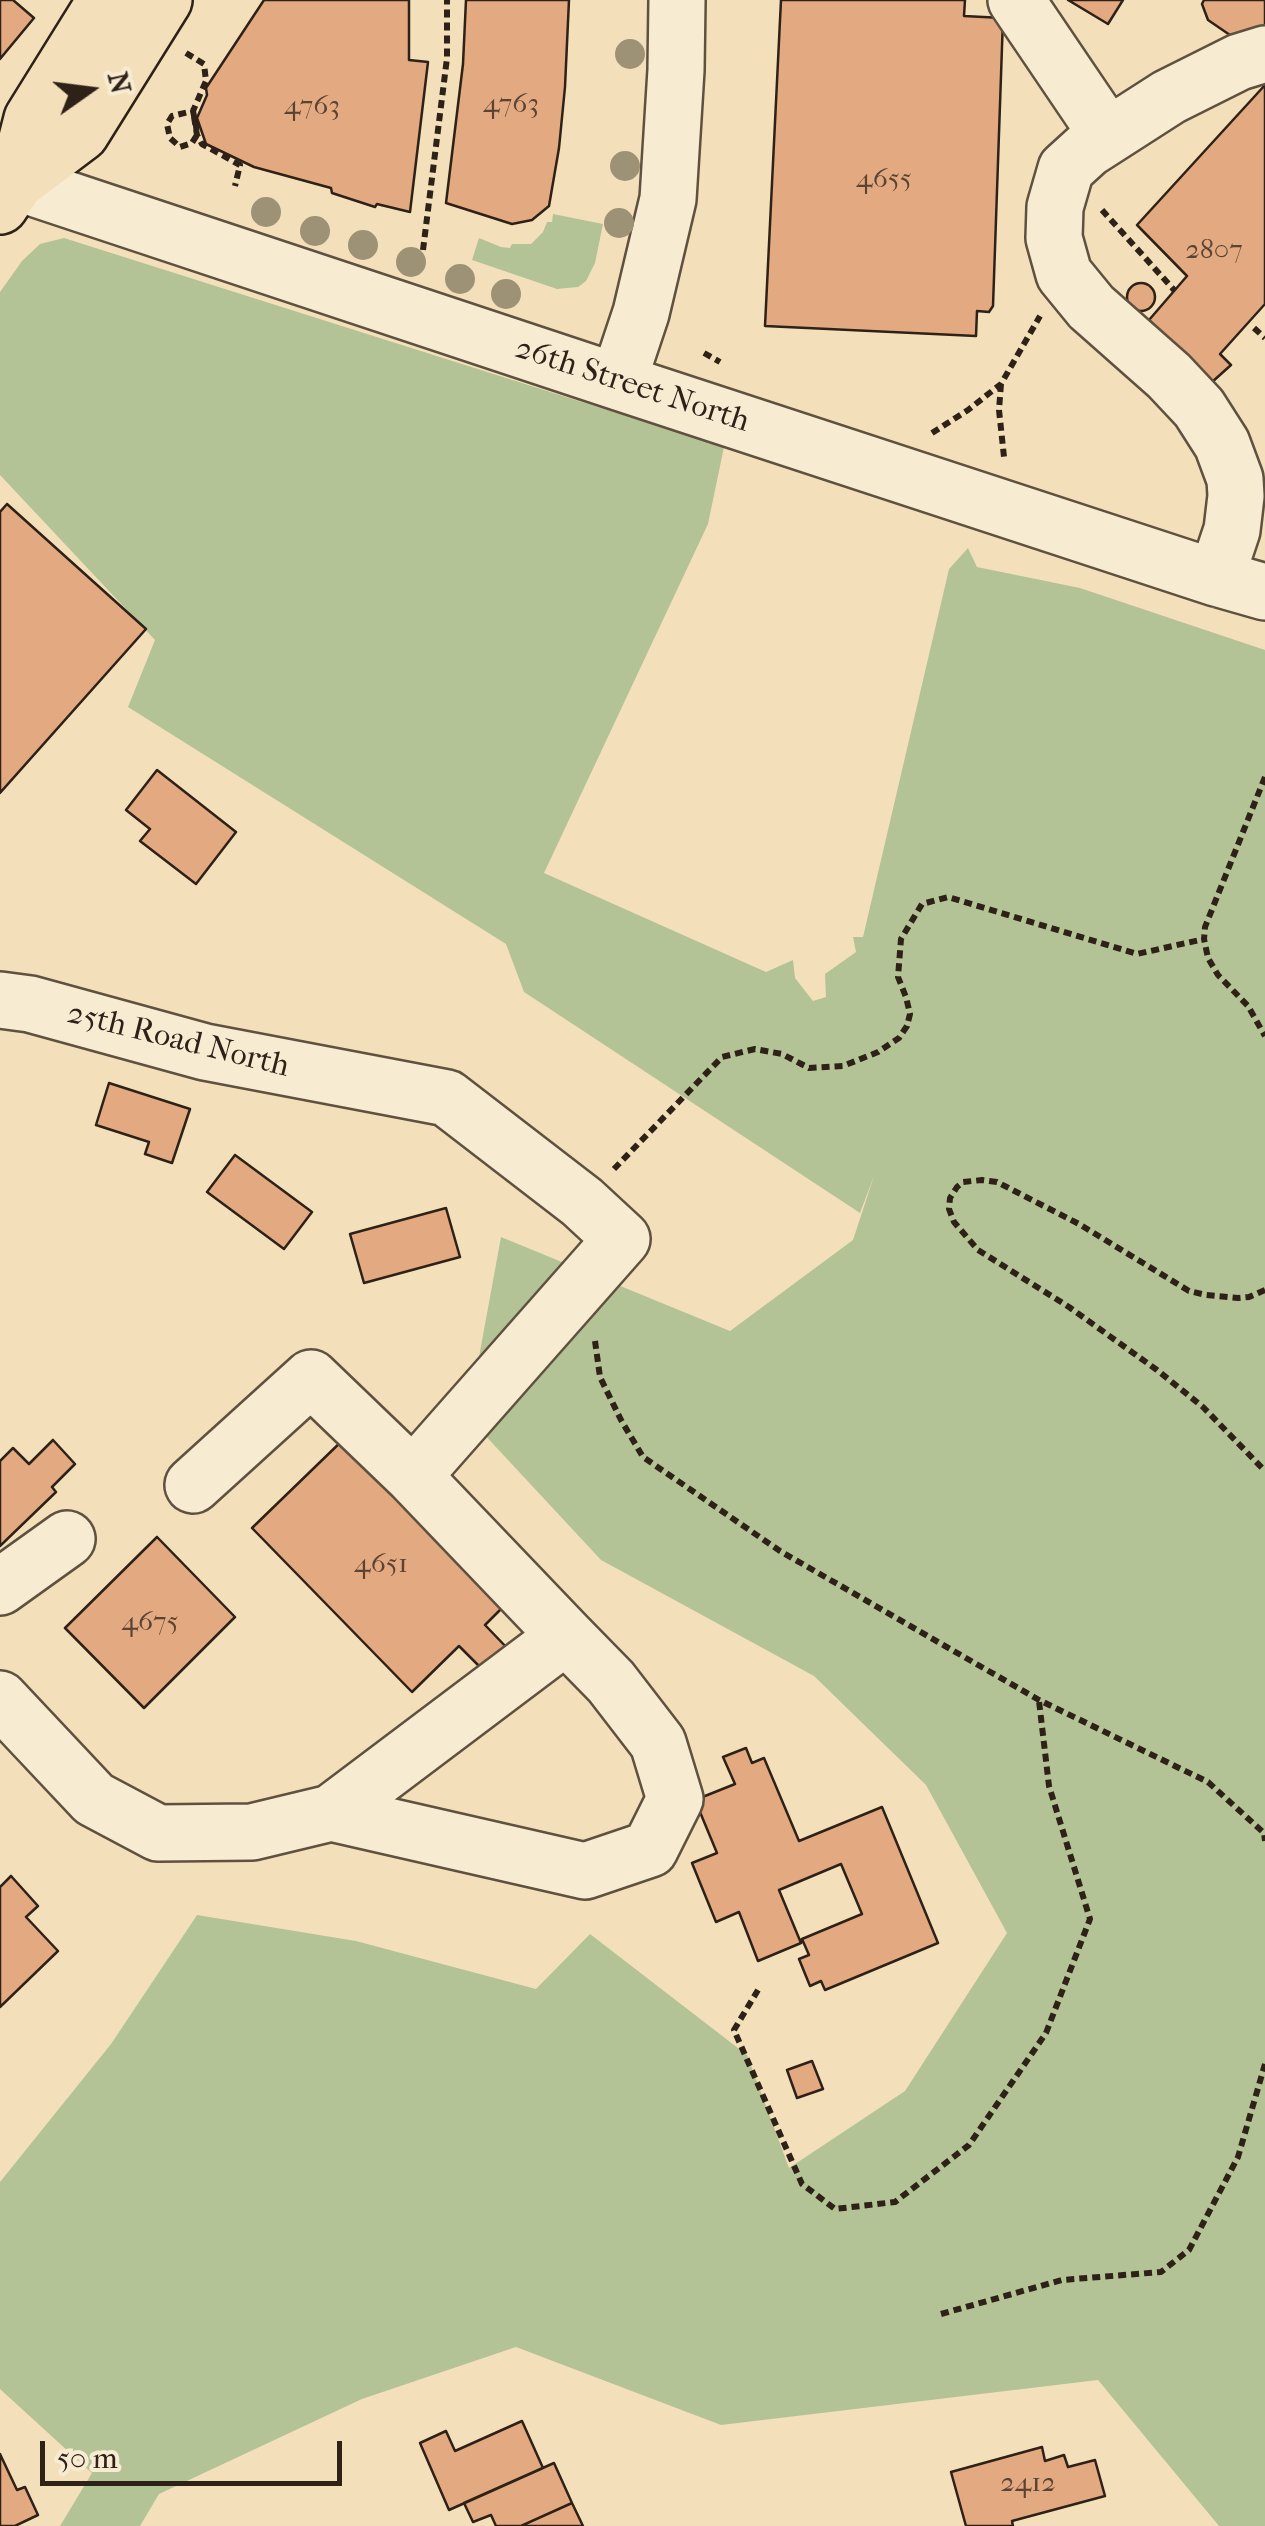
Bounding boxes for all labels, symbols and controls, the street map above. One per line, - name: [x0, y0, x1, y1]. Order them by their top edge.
- north arrow: [40, 40, 140, 140]
- text: N: [101, 68, 138, 97]
- house number: 4763: [483, 88, 539, 122]
- house number: 4763: [284, 90, 340, 124]
- house number: 4655: [856, 163, 912, 197]
- house number: 2807: [1185, 234, 1243, 268]
- street label: 26th Street North: [510, 330, 754, 442]
- street label: 25th Road North: [63, 995, 293, 1087]
- house number: 4651: [354, 1548, 408, 1582]
- house number: 4675: [121, 1606, 179, 1640]
- scale bar: [45, 2421, 348, 2483]
- text: 50 m: [57, 2441, 118, 2476]
- house number: 2412: [1000, 2467, 1056, 2501]

